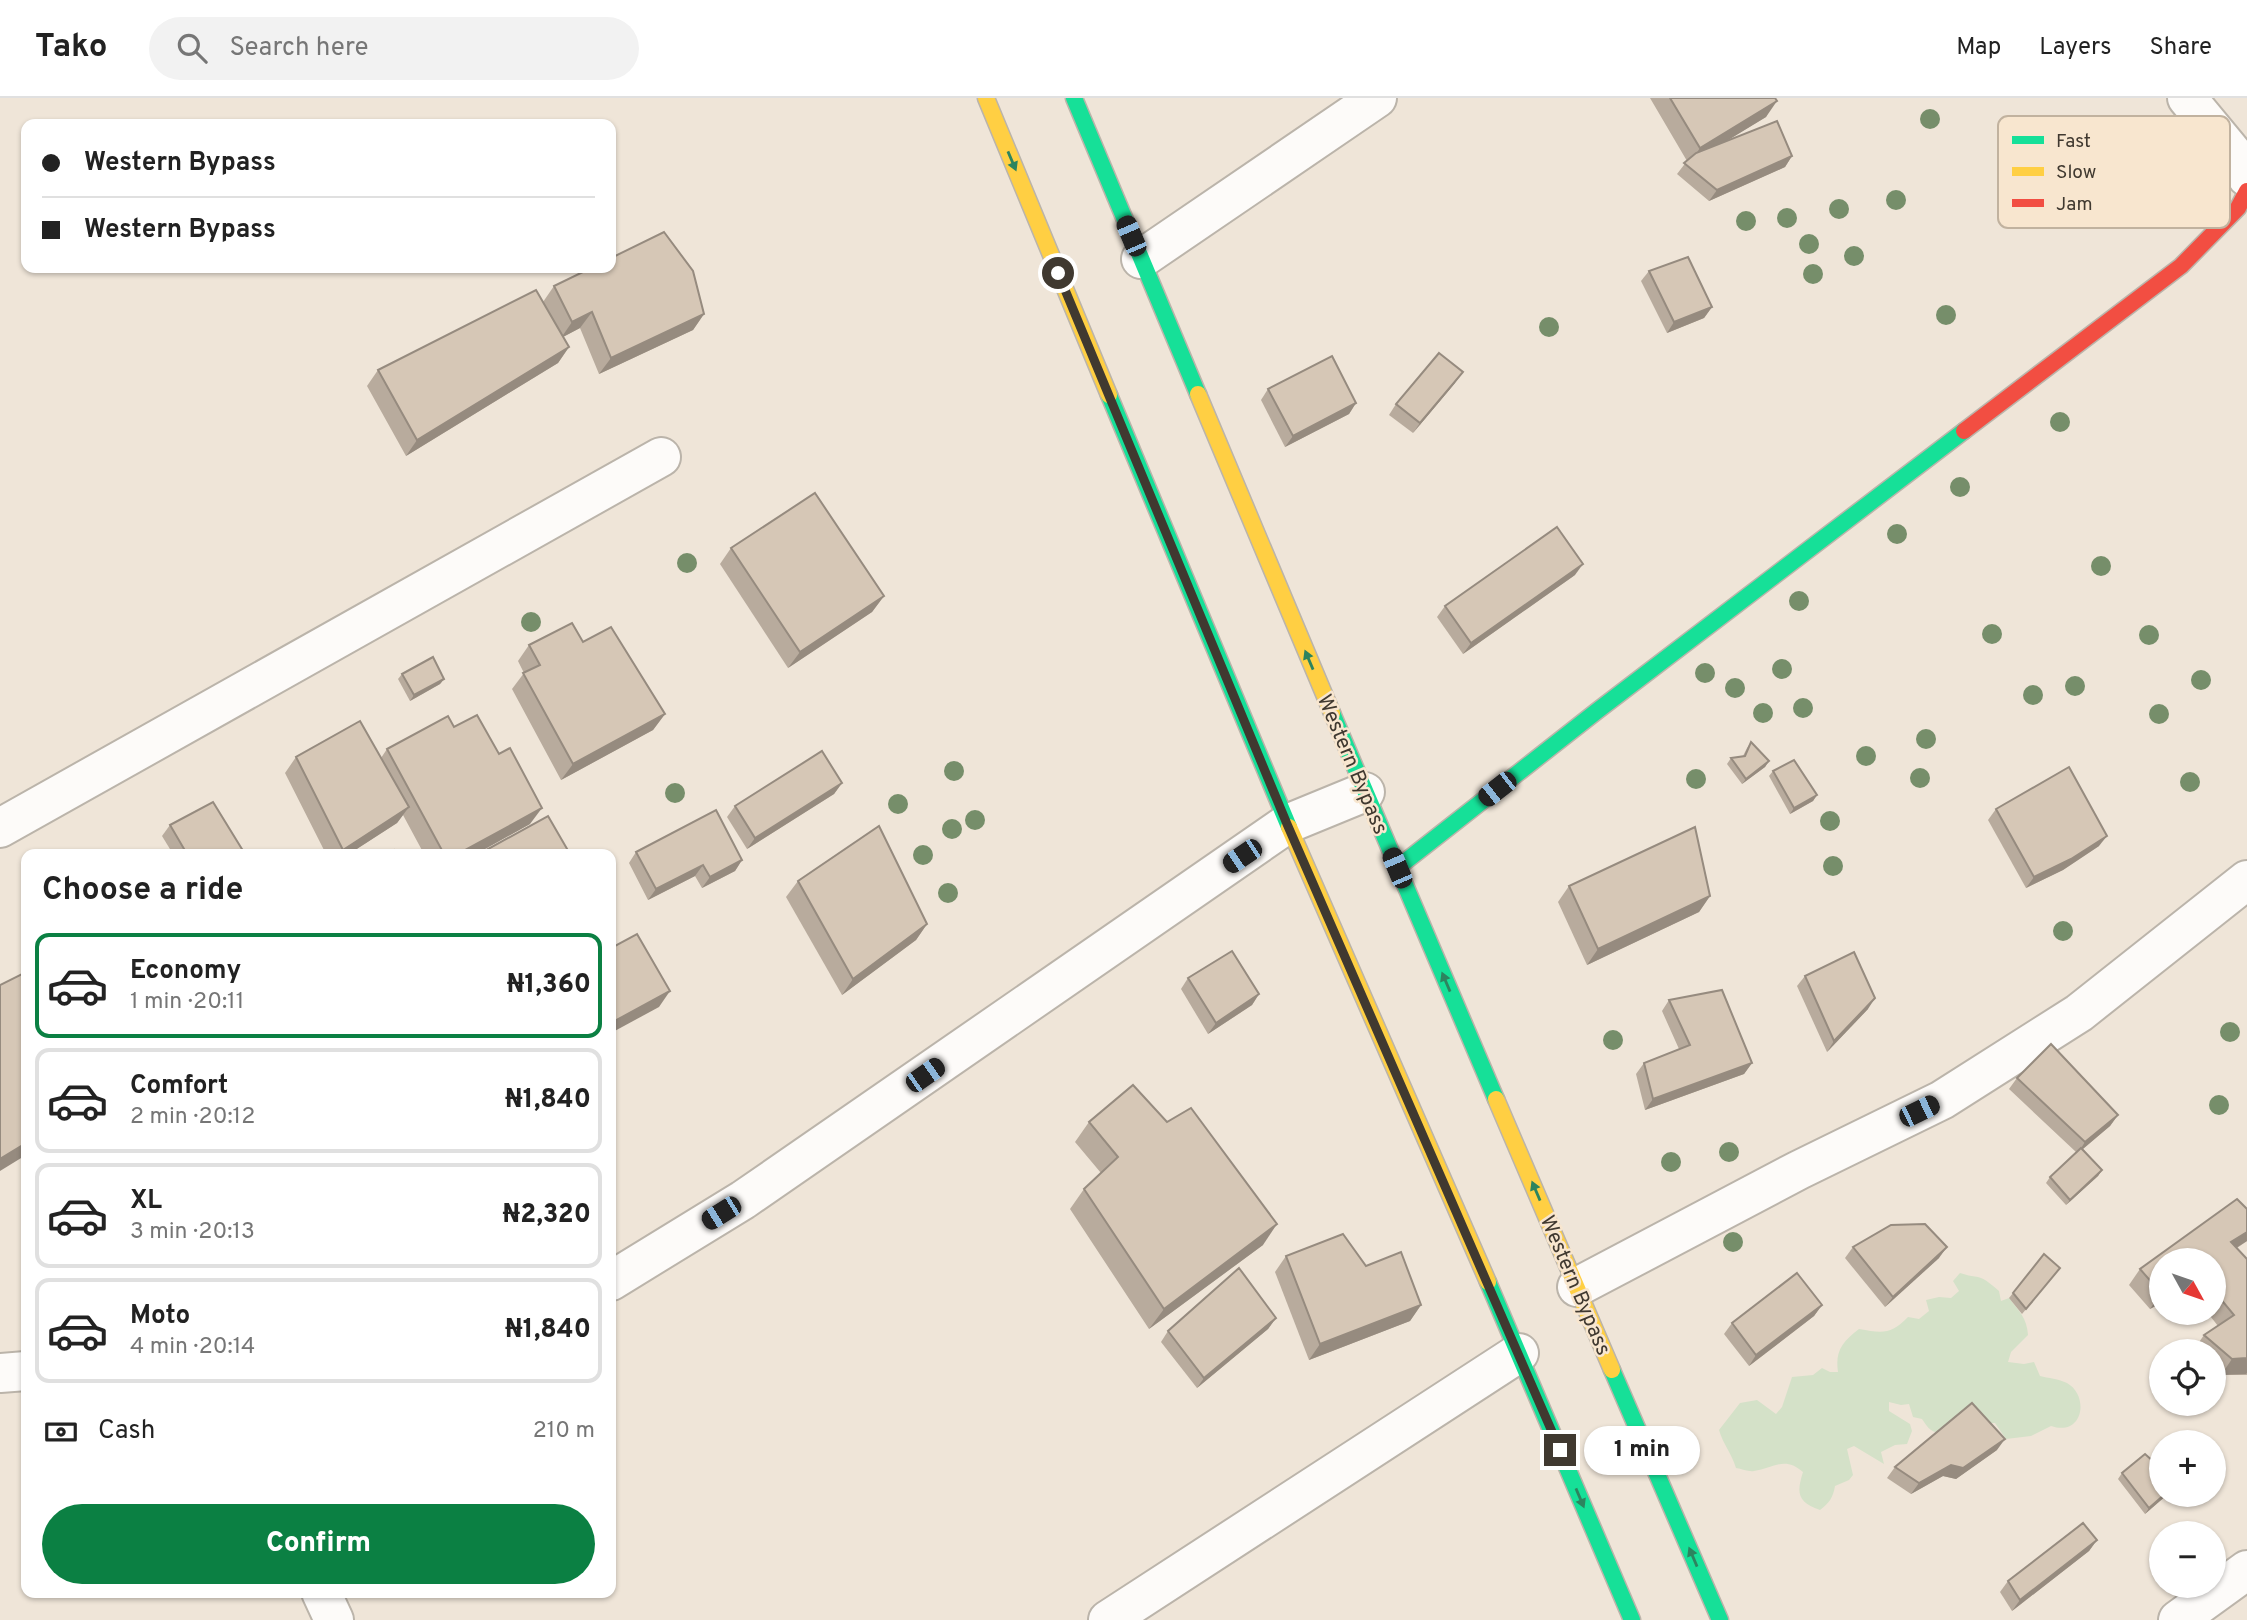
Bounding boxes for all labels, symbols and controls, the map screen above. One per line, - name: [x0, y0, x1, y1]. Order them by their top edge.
- search box: [149, 17, 639, 80]
- text: Tako: [35, 27, 107, 69]
- icon: search: [173, 29, 211, 67]
- text: Search here: [229, 32, 368, 65]
- text: Map: [1956, 33, 2001, 63]
- text: Layers: [2039, 33, 2111, 63]
- text: Share: [2149, 33, 2212, 63]
- legend: [1998, 116, 2230, 228]
- text: Fast: [2056, 130, 2091, 154]
- text: Western Bypass: [84, 147, 276, 180]
- one-way arrow: [1006, 151, 1018, 171]
- text: Slow: [2056, 161, 2096, 185]
- text: Jam: [2056, 193, 2093, 217]
- car: [1114, 213, 1149, 259]
- text: Western Bypass: [84, 214, 276, 247]
- route start: [1042, 257, 1074, 289]
- one-way arrow: [1303, 649, 1314, 670]
- street label: Western Bypass: [1310, 691, 1393, 839]
- car: [1474, 768, 1521, 810]
- car: [1219, 836, 1266, 876]
- car: [1380, 845, 1415, 891]
- text: Choose a ride: [42, 871, 243, 911]
- icon: car: [46, 954, 109, 1017]
- text: Economy: [130, 955, 241, 988]
- text: ₦1,360: [507, 969, 591, 1002]
- one-way arrow: [1440, 971, 1451, 992]
- text: 1 min · 20:11: [130, 988, 244, 1017]
- car: [902, 1054, 949, 1096]
- icon: car: [46, 1069, 109, 1132]
- text: Comfort: [130, 1070, 228, 1103]
- text: ₦1,840: [505, 1084, 591, 1117]
- car: [1896, 1092, 1943, 1130]
- text: 2 min · 20:12: [130, 1103, 255, 1132]
- one-way arrow: [1530, 1180, 1541, 1201]
- icon: car: [46, 1184, 109, 1247]
- text: XL: [130, 1185, 162, 1218]
- car: [698, 1193, 745, 1233]
- text: ₦2,320: [503, 1199, 591, 1232]
- street label: Western Bypass: [1533, 1212, 1616, 1360]
- text: 3 min · 20:13: [130, 1218, 255, 1247]
- north arrow: [2149, 1248, 2226, 1325]
- map controls: [2149, 1248, 2226, 1598]
- icon: car: [46, 1299, 109, 1362]
- text: Moto: [130, 1300, 190, 1333]
- text: ₦1,840: [505, 1314, 591, 1347]
- text: 4 min · 20:14: [130, 1333, 255, 1362]
- button: locate: [2149, 1339, 2226, 1416]
- icon: cash: [42, 1413, 80, 1451]
- text: Cash: [98, 1415, 155, 1448]
- text: 210 m: [533, 1417, 595, 1446]
- callout: 1 min: [1584, 1426, 1700, 1474]
- button: +: [2149, 1430, 2226, 1507]
- route end: [1544, 1434, 1576, 1466]
- text: 1 min: [1614, 1436, 1670, 1465]
- one-way arrow: [1575, 1487, 1586, 1508]
- button: Confirm: [42, 1504, 595, 1584]
- button: −: [2149, 1521, 2226, 1598]
- one-way arrow: [1688, 1547, 1699, 1568]

